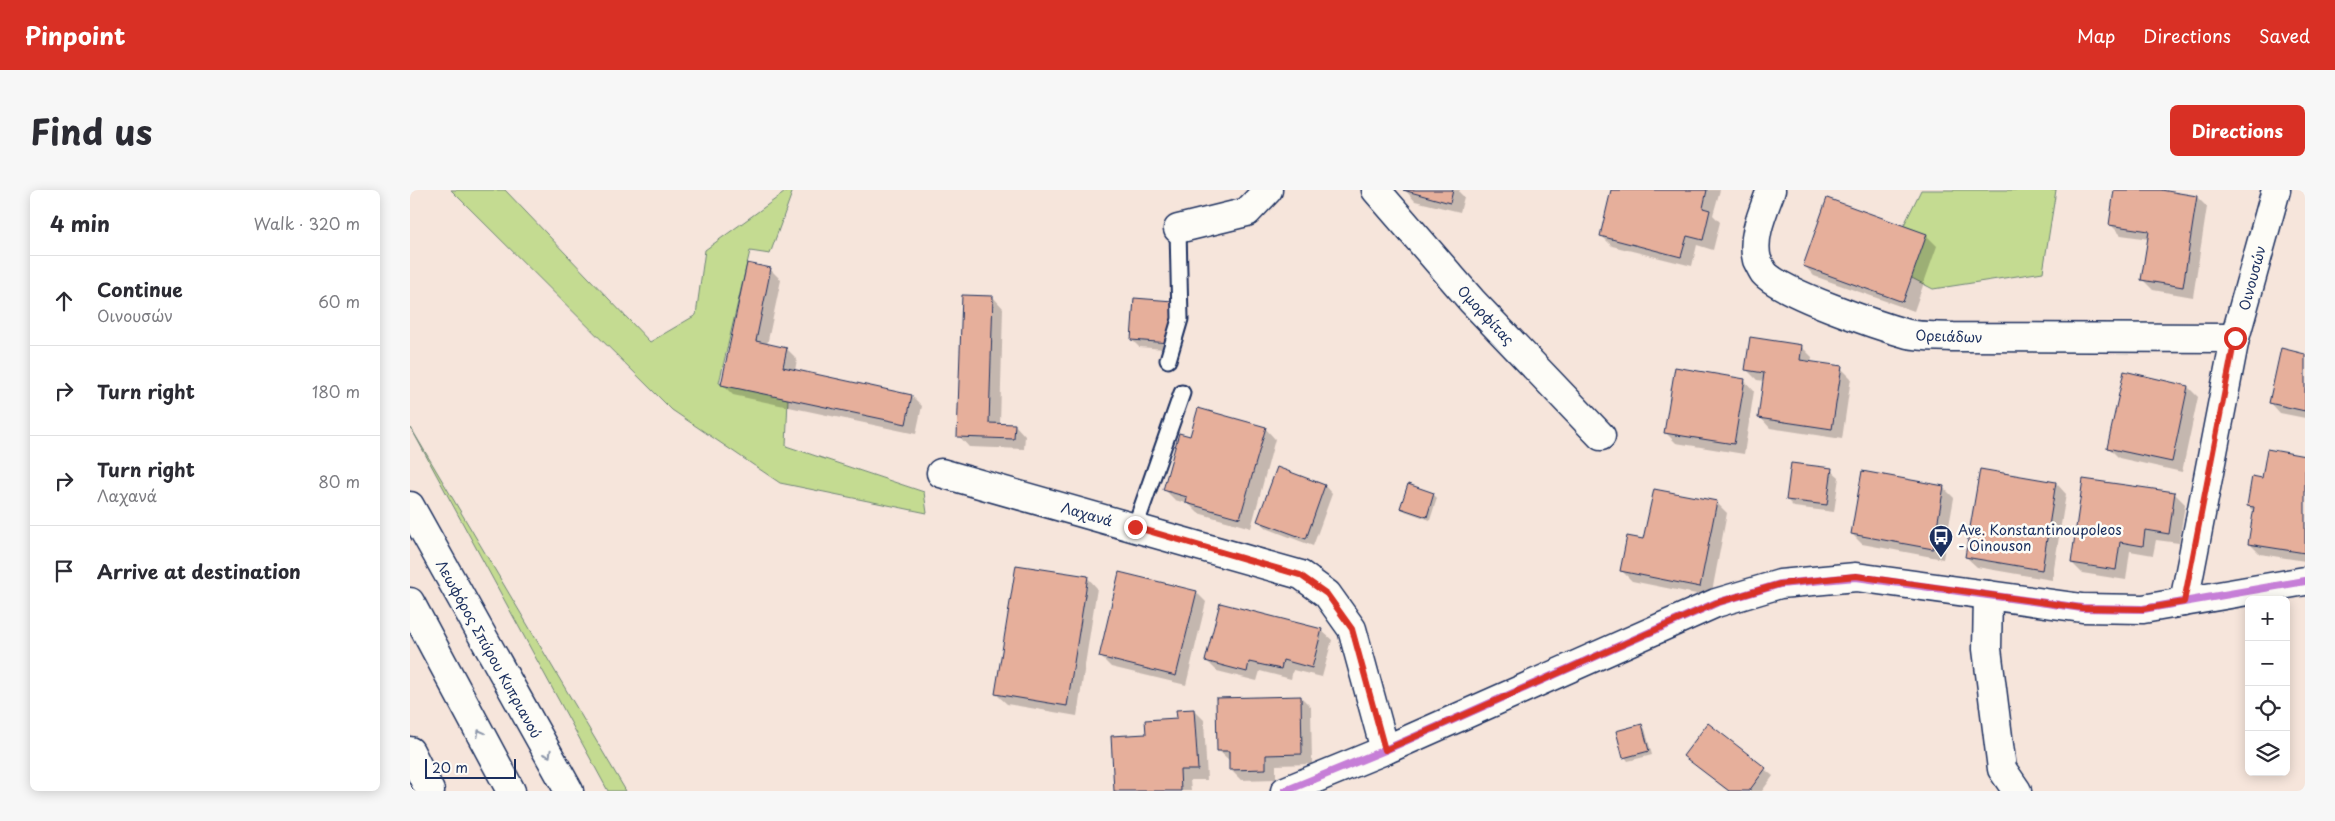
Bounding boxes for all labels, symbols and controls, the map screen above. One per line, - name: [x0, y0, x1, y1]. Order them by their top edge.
- text: Pinpoint: [25, 17, 126, 53]
- text: Map: [2077, 22, 2115, 49]
- text: Directions: [2143, 22, 2231, 49]
- text: Saved: [2259, 22, 2310, 49]
- text: Find us: [30, 104, 152, 157]
- button: Directions: [2170, 105, 2305, 156]
- text: 4 min: [50, 207, 110, 239]
- text: Walk · 320 m: [254, 211, 360, 235]
- street label: Οινουσών: [2233, 243, 2271, 313]
- text: Continue: [97, 275, 183, 303]
- street label: Ομορφίτας: [1453, 281, 1519, 349]
- icon: ahead: [50, 287, 78, 315]
- text: 60 m: [318, 289, 360, 313]
- text: Οινουσών: [97, 303, 173, 327]
- street label: Ορειάδων: [1915, 324, 1983, 348]
- route start: [2224, 327, 2247, 350]
- icon: right: [50, 377, 78, 405]
- text: Turn right: [97, 377, 195, 405]
- text: 180 m: [312, 379, 360, 403]
- text: Turn right: [97, 455, 195, 483]
- icon: right: [50, 467, 78, 495]
- text: 80 m: [318, 469, 360, 493]
- text: Λαχανά: [97, 483, 157, 507]
- street label: Λαχανά: [1059, 497, 1115, 531]
- route end: [1124, 516, 1147, 539]
- place label: Ave. Konstantinoupoleos - Oinouson: [1958, 519, 2122, 556]
- bus stop icon: Ave. Konstantinoupoleos - Oinouson: [1928, 524, 1954, 558]
- street label: Λεωφόρος Σπύρου Κυπριανού: [431, 556, 547, 742]
- icon: arrive: [50, 557, 78, 585]
- text: Arrive at destination: [97, 557, 301, 585]
- map controls: [2245, 596, 2290, 776]
- button: +: [2245, 596, 2290, 641]
- button: −: [2245, 641, 2290, 686]
- button: locate: [2245, 686, 2290, 731]
- one-way arrow: [476, 729, 486, 738]
- button: layers: [2245, 731, 2290, 776]
- one-way arrow: [542, 748, 552, 757]
- scale bar: [425, 756, 516, 779]
- text: 20 m: [432, 757, 468, 778]

